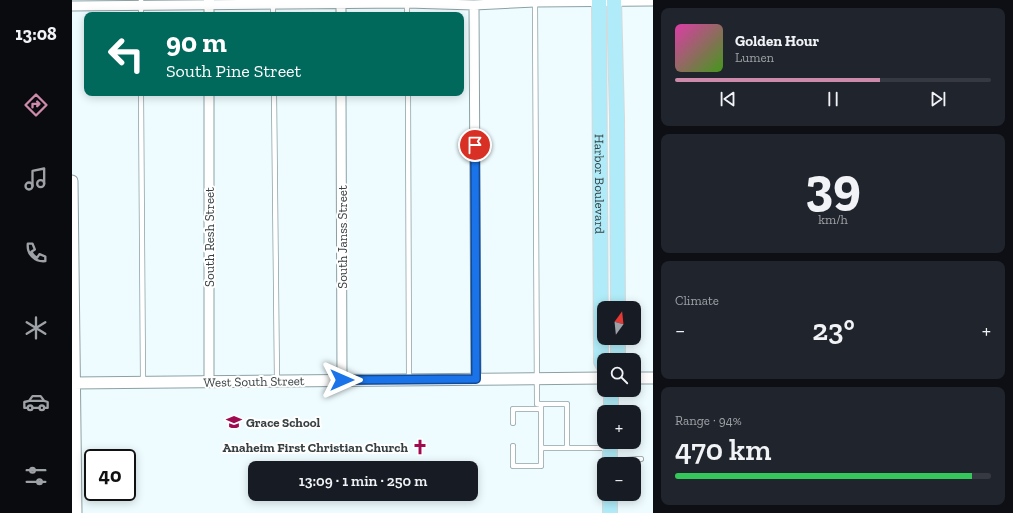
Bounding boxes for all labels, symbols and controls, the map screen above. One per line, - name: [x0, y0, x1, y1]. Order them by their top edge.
- text: 13:08: [15, 23, 57, 45]
- text: 90 m: [166, 26, 227, 59]
- icon: left: [100, 28, 152, 80]
- text: Golden Hour: [735, 32, 819, 50]
- text: Lumen: [735, 50, 774, 65]
- text: South Pine Street: [166, 60, 301, 82]
- icon: previous: [717, 88, 739, 110]
- icon: pause: [822, 88, 844, 110]
- icon: next: [927, 88, 949, 110]
- icon: directions: [22, 91, 50, 119]
- pin: [458, 128, 492, 162]
- icon: arrive: [464, 134, 486, 156]
- street label: Harbor Boulevard: [592, 134, 607, 234]
- text: 39: [805, 155, 861, 217]
- icon: music: [22, 165, 50, 193]
- street label: South Janss Street: [335, 185, 350, 289]
- street label: South Resh Street: [202, 187, 217, 287]
- text: km/h: [818, 212, 848, 227]
- icon: phone: [22, 239, 50, 267]
- text: Climate: [675, 293, 719, 308]
- north arrow: [597, 301, 641, 345]
- map controls: [597, 301, 641, 501]
- text: 23°: [812, 312, 855, 348]
- icon: climate: [22, 314, 50, 342]
- text: −: [675, 317, 685, 344]
- text: +: [982, 317, 991, 344]
- button: search: [597, 353, 641, 397]
- position arrow: [321, 359, 363, 401]
- street label: West South Street: [203, 373, 305, 390]
- icon: car: [22, 388, 50, 416]
- button: +: [597, 405, 641, 449]
- school or university icon: Grace School: [225, 413, 243, 431]
- text: Range · 94%: [675, 413, 742, 428]
- place label: Grace School: [246, 415, 321, 430]
- text: 470 km: [675, 432, 771, 468]
- church icon: Anaheim First Christian Church: [411, 438, 429, 456]
- place label: Anaheim First Christian Church: [222, 440, 408, 455]
- speed limit sign: 40: [84, 449, 136, 501]
- button: −: [597, 457, 641, 501]
- icon: filters: [22, 462, 50, 490]
- text: 13:09 · 1 min · 250 m: [299, 472, 427, 490]

